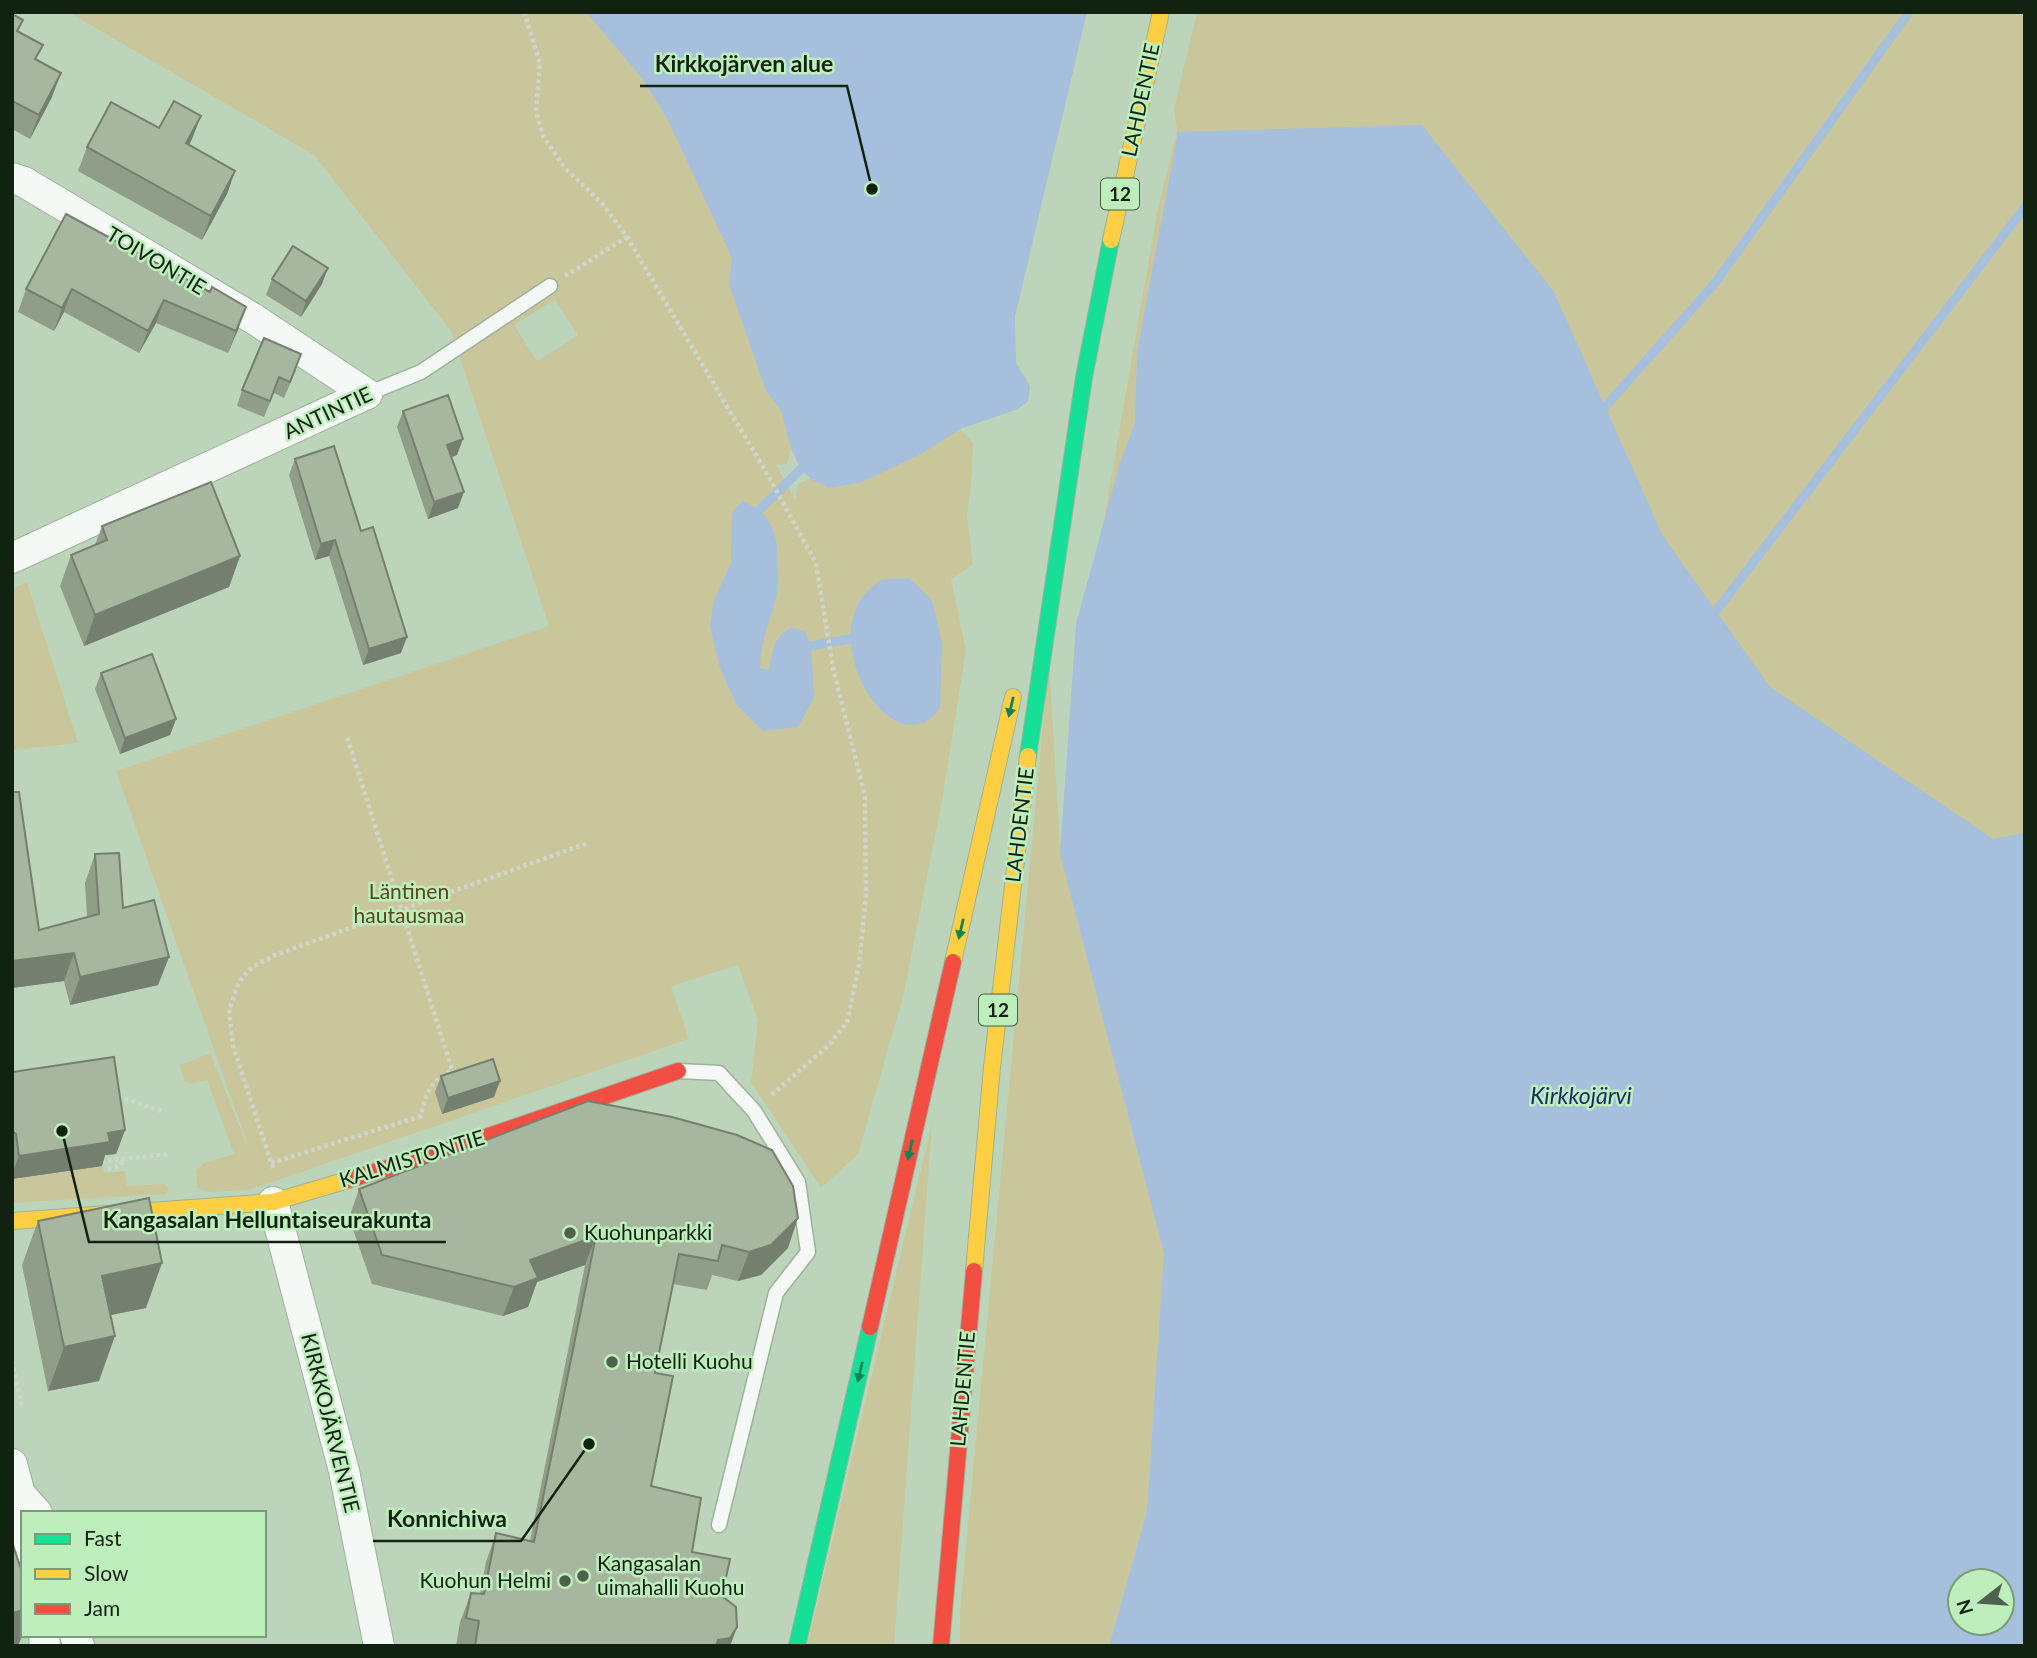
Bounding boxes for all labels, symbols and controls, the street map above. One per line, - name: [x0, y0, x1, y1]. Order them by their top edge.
- street label: LAHDENTIE: [1115, 41, 1164, 159]
- callout: Kirkkojärven alue: [640, 42, 847, 86]
- text: Kirkkojärven alue: [655, 49, 833, 77]
- road number: 12: [1101, 178, 1139, 210]
- street label: TOIVONTIE: [103, 220, 211, 299]
- street label: ANTINTIE: [279, 380, 376, 443]
- one-way arrow: [1005, 696, 1016, 718]
- street label: LAHDENTIE: [999, 766, 1038, 884]
- park label: Läntinen hautausmaa: [354, 878, 464, 927]
- one-way arrow: [955, 918, 966, 940]
- road number: 12: [979, 994, 1017, 1026]
- water label: Kirkkojärvi: [1530, 1081, 1632, 1109]
- street label: KALMISTONTIE: [336, 1124, 487, 1192]
- one-way arrow: [905, 1139, 916, 1161]
- callout: Kangasalan Helluntaiseurakunta: [89, 1198, 446, 1242]
- text: Kangasalan Helluntaiseurakunta: [103, 1205, 431, 1233]
- place label: Kuohunparkki: [584, 1219, 712, 1244]
- marker: Kuohunparkki: [562, 1225, 578, 1241]
- street label: KIRKKOJÄRVENTIE: [297, 1330, 366, 1515]
- street label: LAHDENTIE: [944, 1330, 979, 1448]
- place label: Hotelli Kuohu: [626, 1348, 753, 1373]
- marker: Hotelli Kuohu: [604, 1354, 620, 1370]
- one-way arrow: [854, 1361, 865, 1383]
- callout: Konnichiwa: [373, 1497, 521, 1541]
- text: Konnichiwa: [387, 1504, 507, 1532]
- legend: [21, 1511, 266, 1637]
- text: Fast: [84, 1525, 122, 1550]
- place label: Kangasalan uimahalli Kuohu: [597, 1550, 744, 1599]
- text: Slow: [84, 1560, 129, 1585]
- place label: Kuohun Helmi: [419, 1567, 551, 1592]
- north arrow: [1946, 1567, 2016, 1637]
- marker: Kangasalan uimahalli Kuohu: [575, 1568, 591, 1584]
- marker: Kuohun Helmi: [557, 1573, 573, 1589]
- text: Jam: [84, 1595, 120, 1620]
- text: N: [1951, 1597, 1977, 1617]

